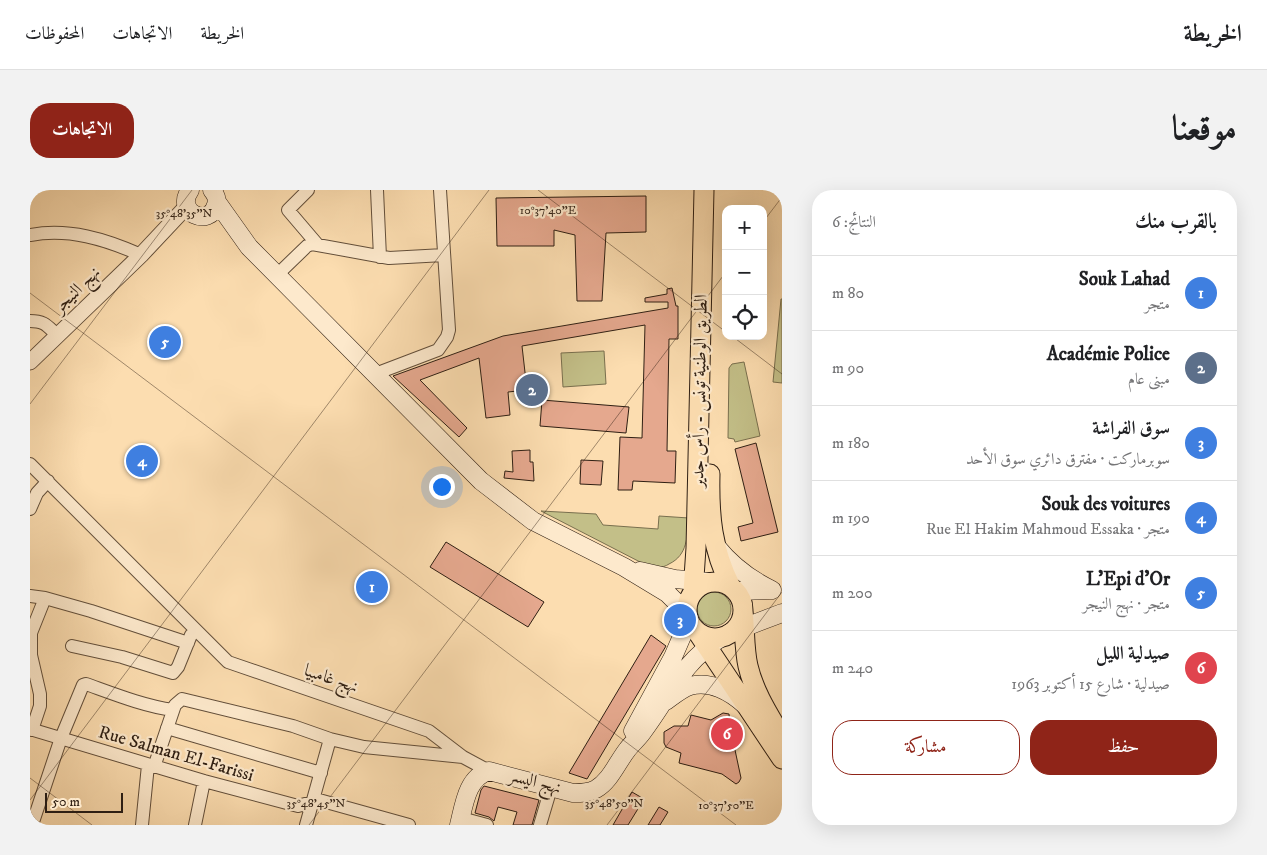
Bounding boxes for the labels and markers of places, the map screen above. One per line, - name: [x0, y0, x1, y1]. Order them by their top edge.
- pin: 5: [149, 323, 181, 361]
- pin: 2: [516, 371, 548, 409]
- pin: 4: [126, 442, 158, 480]
- pin: 1: [356, 568, 388, 606]
- pin: 3: [664, 601, 696, 639]
- pin: 6: [711, 715, 743, 753]

